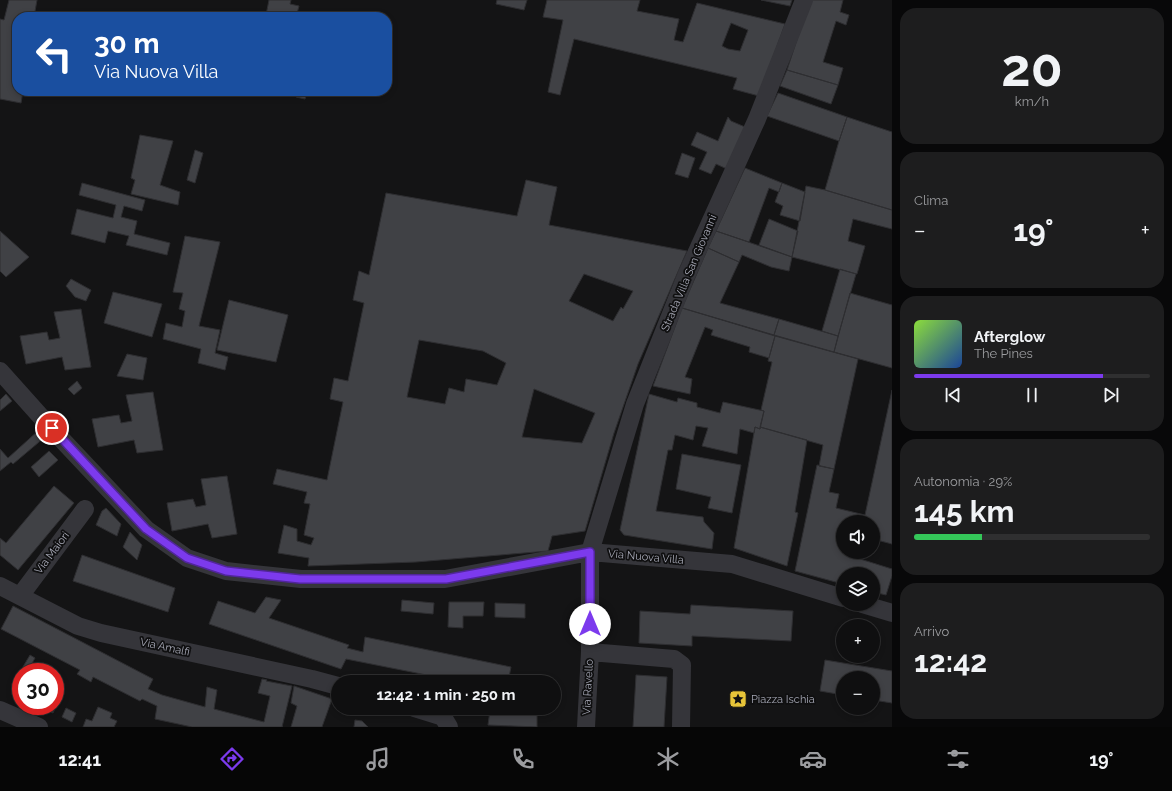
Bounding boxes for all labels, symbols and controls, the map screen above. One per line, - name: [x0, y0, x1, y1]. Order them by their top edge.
- text: 30 m: [94, 27, 160, 60]
- icon: left: [28, 28, 80, 80]
- text: 20: [1001, 37, 1063, 98]
- text: Via Nuova Villa: [94, 61, 218, 82]
- text: km/h: [1015, 94, 1049, 109]
- text: Clima: [914, 193, 948, 208]
- street label: Strada Villa San Giovanni: [659, 213, 719, 333]
- text: 19°: [1013, 213, 1053, 248]
- text: −: [914, 217, 926, 243]
- text: +: [1141, 217, 1150, 243]
- text: Afterglow: [974, 328, 1045, 346]
- text: The Pines: [974, 346, 1033, 361]
- icon: previous: [942, 384, 964, 406]
- icon: pause: [1021, 384, 1043, 406]
- icon: next: [1100, 384, 1122, 406]
- pin: [35, 411, 69, 445]
- icon: arrive: [41, 417, 63, 439]
- text: Autonomia · 29%: [914, 474, 1012, 489]
- text: 145 km: [914, 494, 1014, 529]
- map controls: [836, 515, 880, 715]
- button: sound: [836, 515, 880, 559]
- street label: Via Maiori: [32, 529, 72, 577]
- street label: Via Nuova Villa: [608, 547, 684, 567]
- button: layers: [836, 567, 880, 611]
- position arrow: [569, 603, 611, 645]
- button: +: [836, 619, 880, 663]
- text: Arrivo: [914, 624, 949, 639]
- street label: Via Amalfi: [139, 635, 191, 659]
- text: 12:42: [914, 644, 987, 679]
- street label: Via Ravello: [580, 658, 596, 715]
- speed limit sign: 30: [12, 663, 64, 715]
- button: −: [836, 671, 880, 715]
- text: 12:42 · 1 min · 250 m: [376, 686, 516, 704]
- place icon: Piazza Ischia: [728, 689, 748, 709]
- place label: Piazza Ischia: [751, 693, 815, 706]
- icon: directions: [218, 745, 246, 773]
- icon: music: [364, 745, 392, 773]
- icon: phone: [509, 745, 537, 773]
- icon: climate: [654, 745, 682, 773]
- icon: car: [799, 745, 827, 773]
- icon: filters: [944, 745, 972, 773]
- text: 12:41: [59, 749, 101, 770]
- text: 19°: [1089, 749, 1113, 770]

